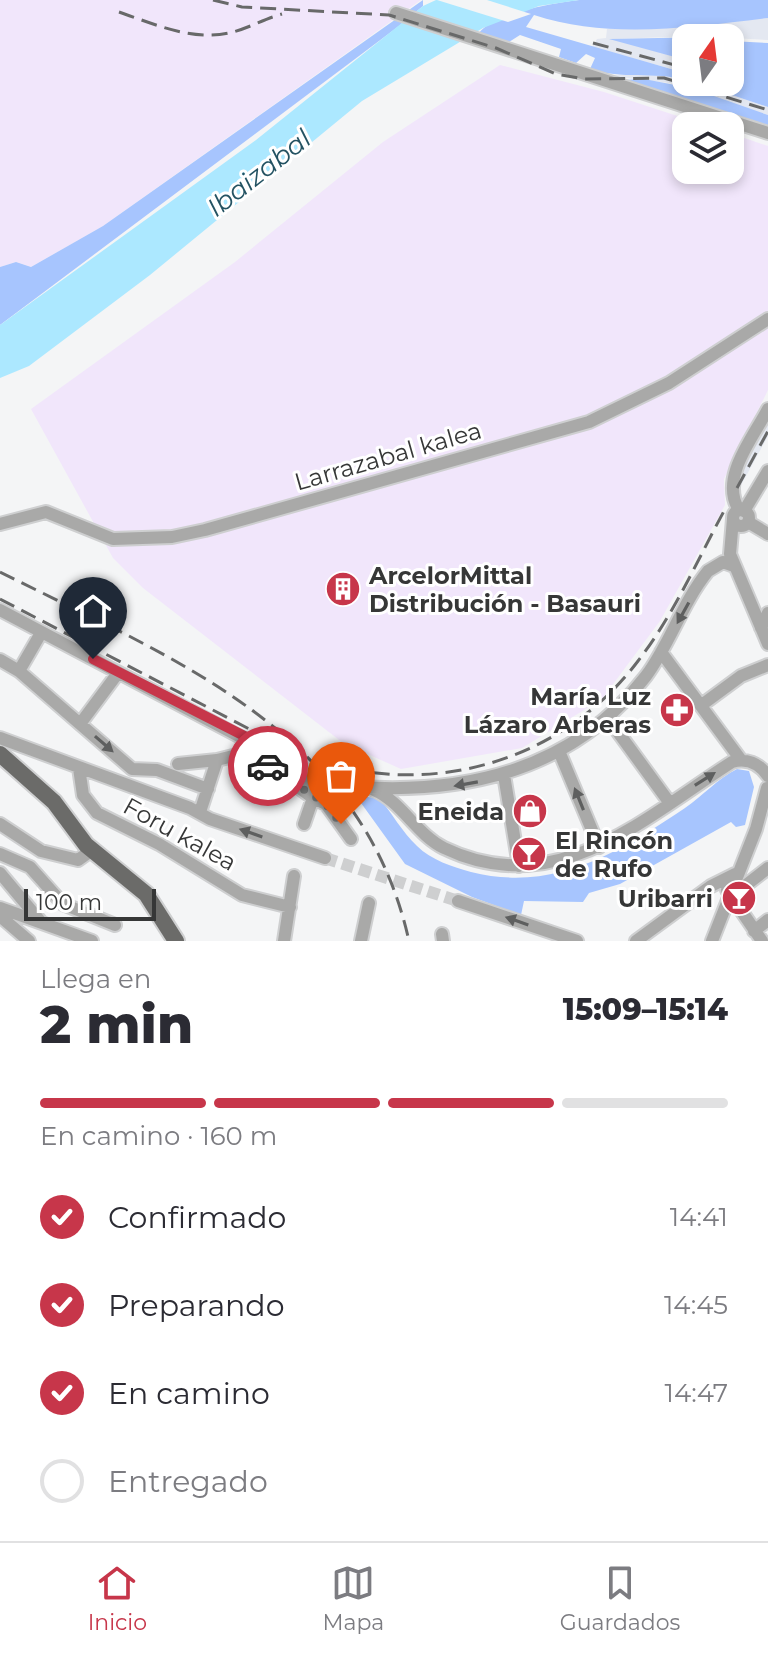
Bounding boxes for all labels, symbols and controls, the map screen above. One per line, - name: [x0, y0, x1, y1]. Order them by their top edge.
- north arrow: [672, 24, 744, 96]
- map controls: [672, 24, 744, 184]
- button: layers: [672, 112, 744, 184]
- water label: Ibaizabal: [201, 123, 317, 223]
- street label: Larrazabal kalea: [291, 415, 485, 497]
- place label: ArcelorMittal Distribución - Basauri: [368, 561, 641, 618]
- building icon: ArcelorMittal Distribución - Basauri: [324, 570, 362, 608]
- pin: [59, 577, 127, 659]
- icon: home: [71, 589, 115, 633]
- one-way arrow: [676, 601, 690, 624]
- place label: María Luz Lázaro Arberas: [464, 682, 651, 739]
- pharmacy icon: María Luz Lázaro Arberas: [658, 691, 696, 729]
- courier: [228, 726, 308, 806]
- one-way arrow: [94, 735, 113, 753]
- pin: [307, 742, 375, 824]
- icon: car: [246, 744, 290, 788]
- icon: bag: [319, 754, 363, 798]
- one-way arrow: [694, 773, 716, 787]
- one-way arrow: [453, 778, 478, 790]
- one-way arrow: [572, 787, 585, 811]
- street label: Foru kalea: [118, 791, 242, 877]
- shop icon: Eneida: [511, 792, 549, 830]
- place label: Eneida: [417, 797, 504, 826]
- one-way arrow: [239, 826, 263, 838]
- place label: El Rincón de Rufo: [555, 826, 673, 883]
- bar icon: El Rincón de Rufo: [510, 835, 548, 873]
- bar icon: Uribarri: [720, 879, 758, 917]
- place label: Uribarri: [618, 884, 713, 913]
- scale bar: [24, 885, 156, 921]
- text: 100 m: [36, 889, 102, 916]
- one-way arrow: [505, 915, 529, 927]
- text: Llega en: [40, 963, 151, 995]
- text: 15:09–15:14: [563, 991, 728, 1028]
- text: 2 min: [40, 993, 193, 1056]
- text: En camino · 160 m: [40, 1120, 277, 1152]
- icon: check: [40, 1195, 84, 1239]
- text: Confirmado: [108, 1199, 286, 1236]
- text: 14:41: [670, 1201, 728, 1233]
- icon: check: [40, 1283, 84, 1327]
- text: Preparando: [108, 1287, 285, 1324]
- text: 14:45: [664, 1289, 728, 1321]
- icon: check: [40, 1371, 84, 1415]
- text: En camino: [108, 1375, 270, 1412]
- text: 14:47: [665, 1377, 728, 1409]
- text: Entregado: [108, 1463, 268, 1500]
- tab: Inicio: [88, 1561, 147, 1636]
- tab: Mapa: [322, 1561, 384, 1636]
- tab: Guardados: [560, 1561, 680, 1636]

